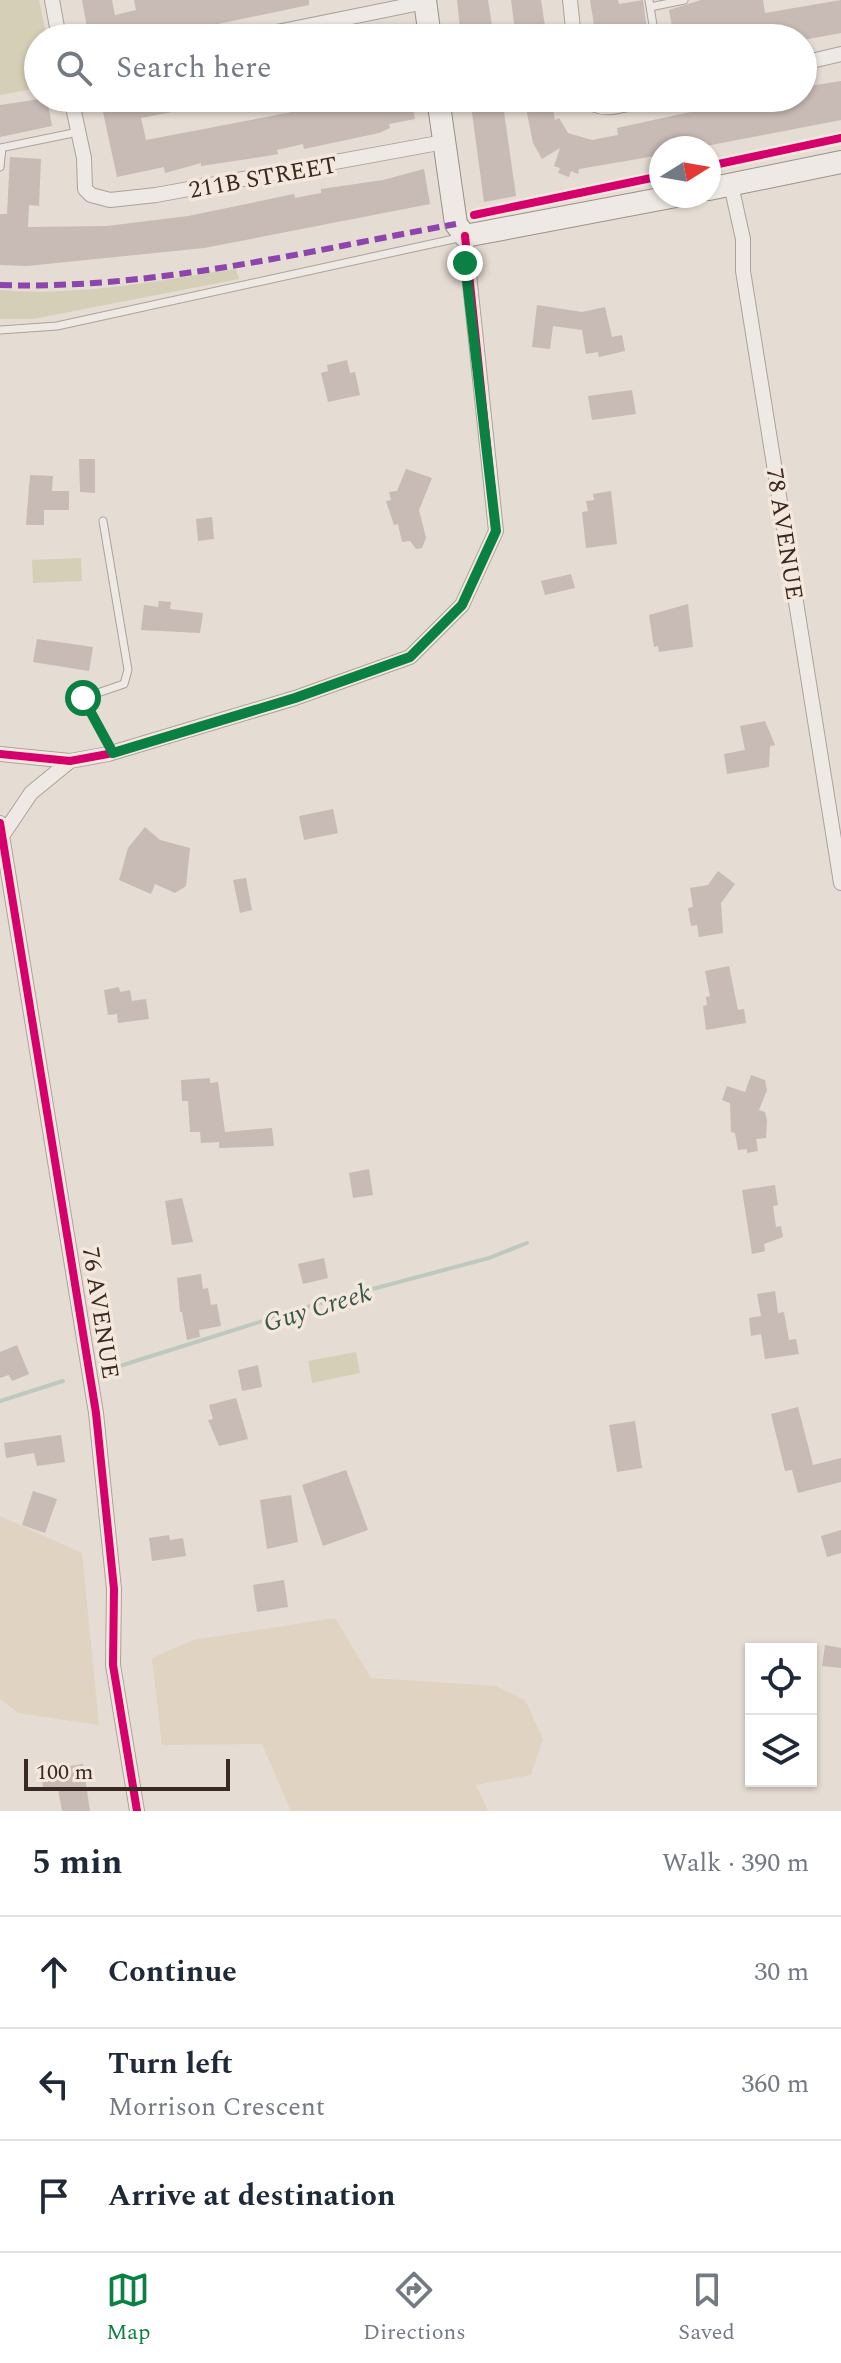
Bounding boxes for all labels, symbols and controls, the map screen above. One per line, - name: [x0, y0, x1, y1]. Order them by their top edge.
- search box: [24, 24, 817, 112]
- text: Search here: [116, 45, 272, 91]
- icon: search: [52, 46, 96, 90]
- north arrow: [649, 136, 721, 208]
- street label: 211B STREET: [186, 147, 340, 209]
- route end: [447, 245, 483, 281]
- street label: 78 AVENUE: [756, 466, 812, 603]
- route start: [65, 680, 101, 716]
- street label: 76 AVENUE: [72, 1245, 128, 1382]
- water label: Guy Creek: [258, 1273, 376, 1343]
- map controls: [745, 1643, 817, 1787]
- button: locate: [745, 1643, 817, 1715]
- button: layers: [745, 1715, 817, 1787]
- scale bar: [24, 1755, 230, 1791]
- text: 100 m: [36, 1756, 93, 1789]
- text: 5 min: [32, 1837, 122, 1889]
- text: Walk · 390 m: [662, 1843, 809, 1883]
- text: Continue: [108, 1949, 237, 1995]
- icon: ahead: [32, 1950, 76, 1994]
- text: 30 m: [754, 1952, 809, 1992]
- text: Turn left: [108, 2041, 233, 2087]
- icon: left: [32, 2062, 76, 2106]
- text: 360 m: [741, 2064, 809, 2104]
- text: Morrison Crescent: [108, 2087, 325, 2127]
- text: Arrive at destination: [108, 2173, 395, 2219]
- icon: arrive: [32, 2174, 76, 2218]
- tab: Map: [106, 2268, 151, 2349]
- tab: Directions: [363, 2268, 466, 2349]
- tab: Saved: [678, 2268, 735, 2349]

